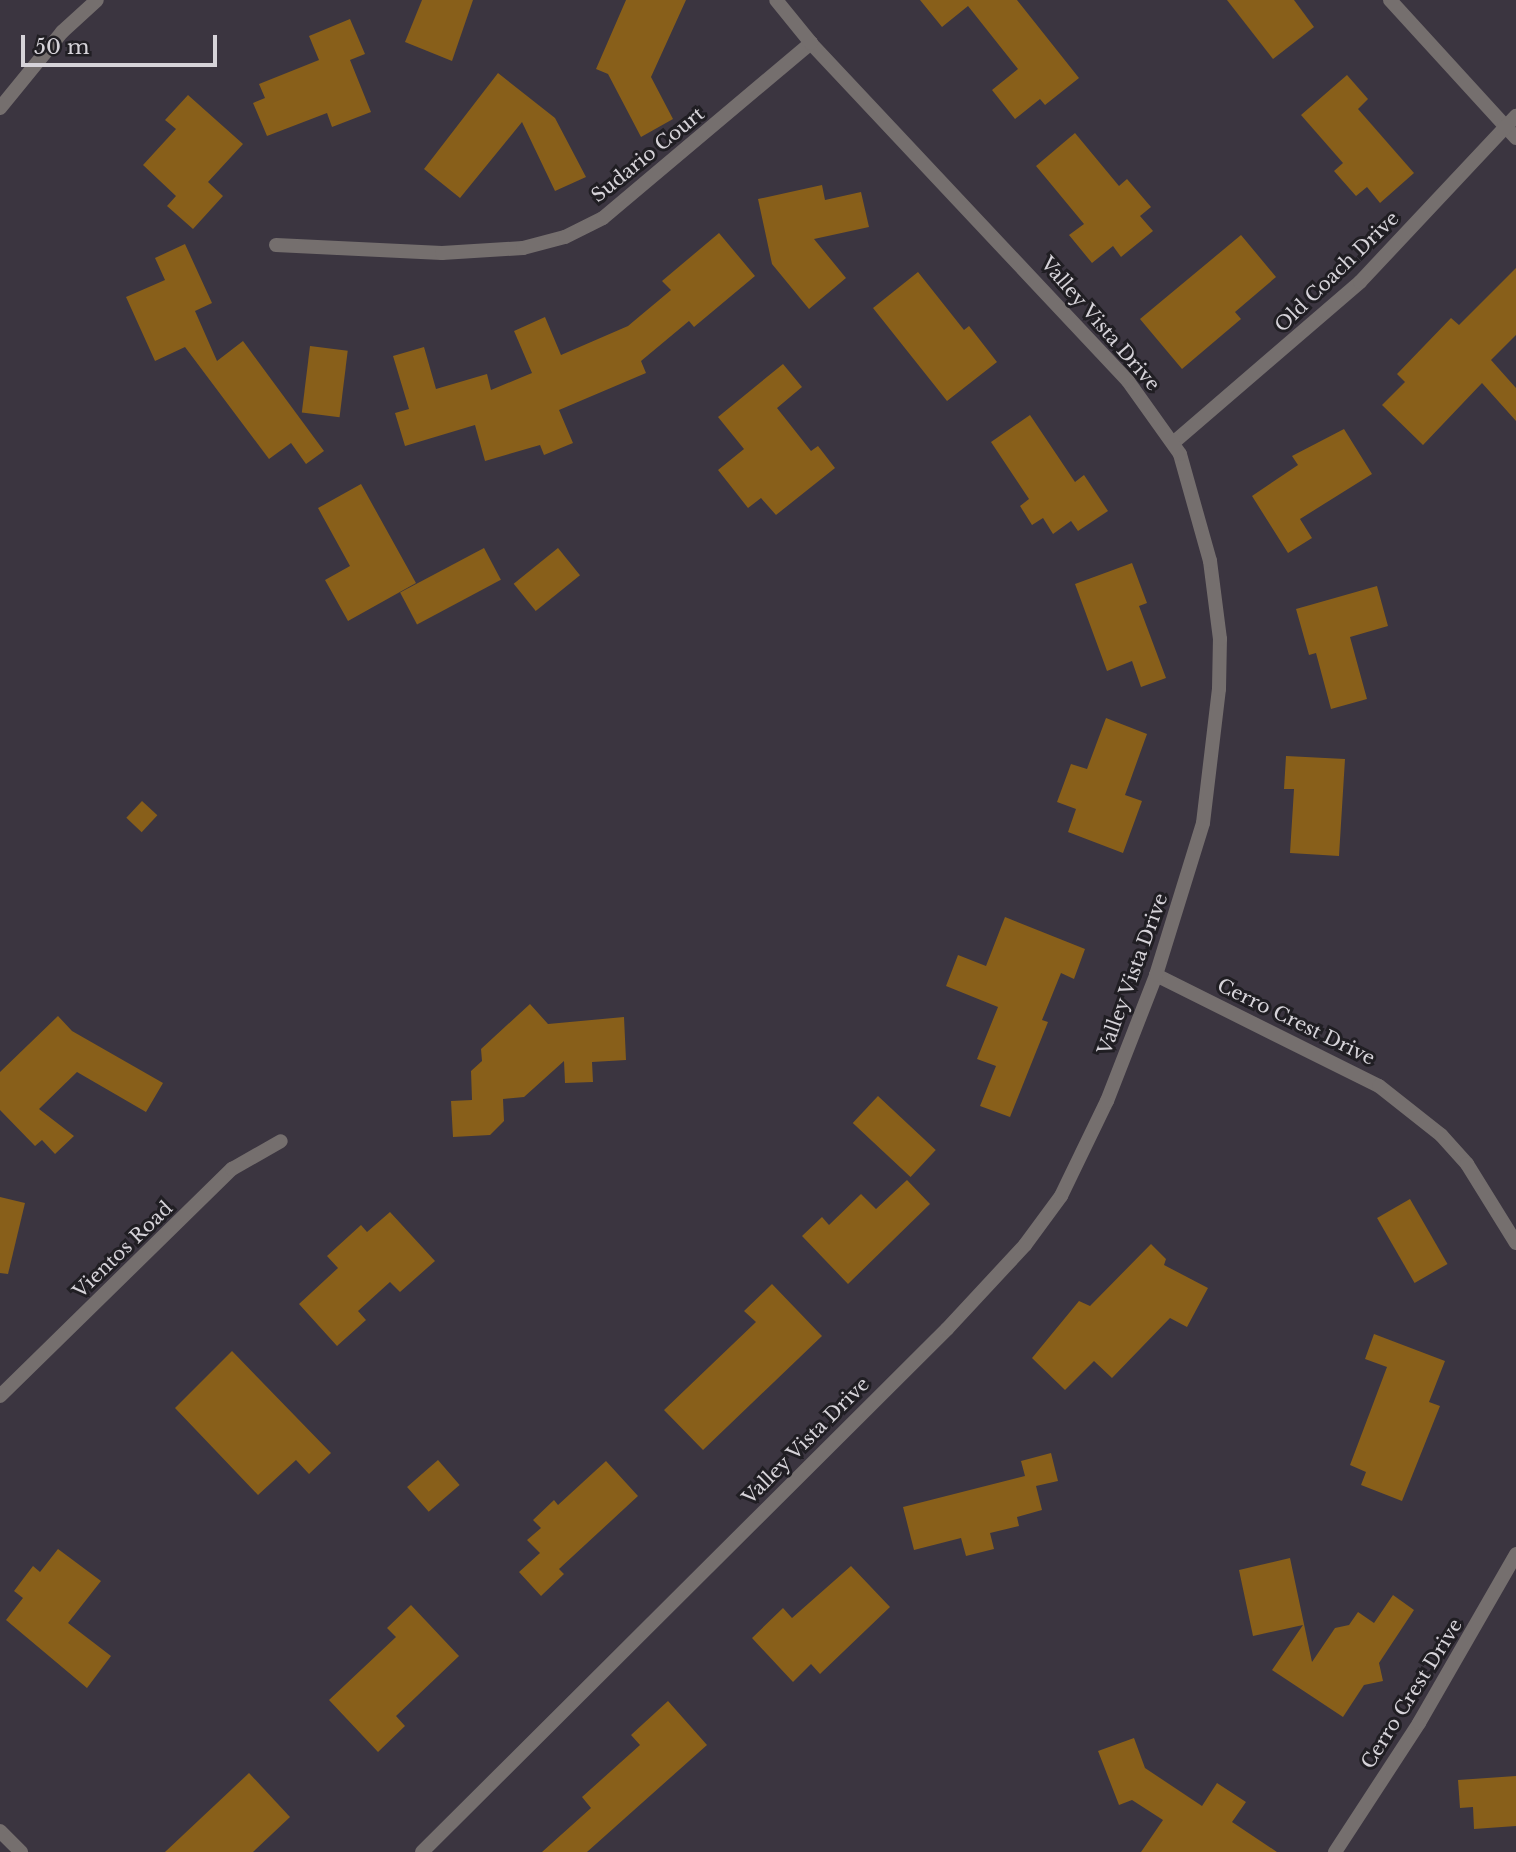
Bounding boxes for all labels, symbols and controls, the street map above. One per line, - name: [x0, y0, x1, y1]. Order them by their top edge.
- scale bar: [24, 21, 220, 65]
- text: 50 m: [34, 34, 89, 60]
- street label: Sudario Court: [587, 103, 709, 207]
- street label: Old Coach Drive: [1270, 207, 1404, 337]
- street label: Valley Vista Drive: [1035, 252, 1165, 396]
- street label: Valley Vista Drive: [1093, 890, 1173, 1058]
- street label: Cerro Crest Drive: [1213, 974, 1379, 1070]
- street label: Vientos Road: [69, 1197, 177, 1303]
- street label: Valley Vista Drive: [737, 1372, 875, 1510]
- street label: Cerro Crest Drive: [1357, 1615, 1467, 1773]

